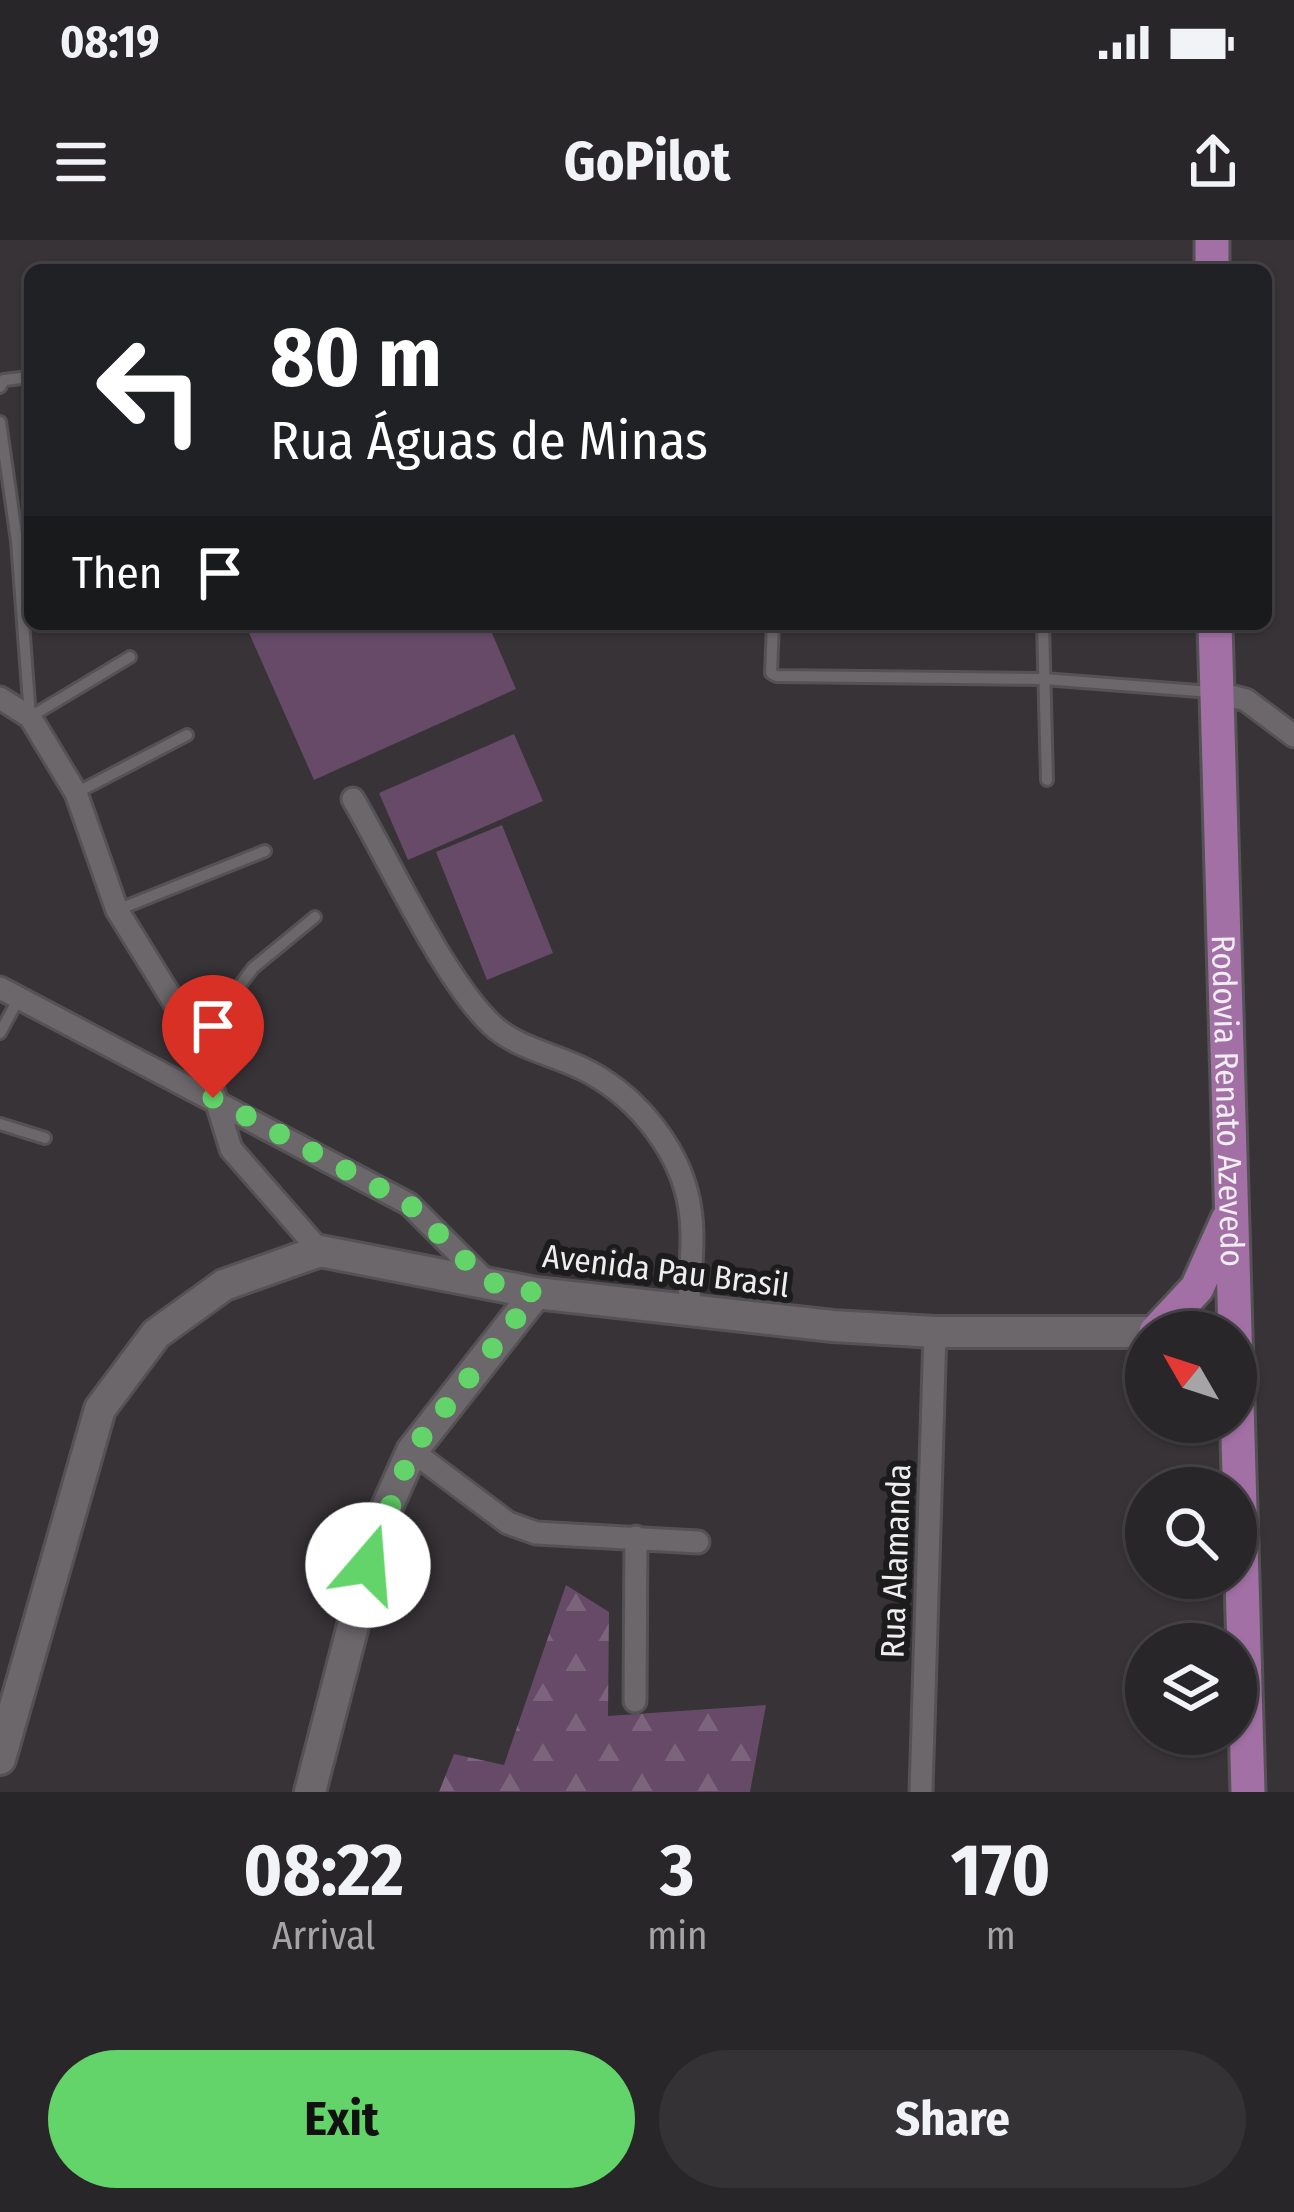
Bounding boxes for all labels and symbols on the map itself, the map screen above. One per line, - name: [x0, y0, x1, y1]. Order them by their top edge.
- street label: Rodovia Renato Azevedo: [1203, 934, 1252, 1267]
- pin: [162, 975, 264, 1098]
- street label: Avenida Pau Brasil: [540, 1236, 792, 1306]
- north arrow: [1125, 1311, 1257, 1443]
- street label: Rua Alamanda: [873, 1463, 919, 1659]
- position arrow: [305, 1502, 431, 1628]

